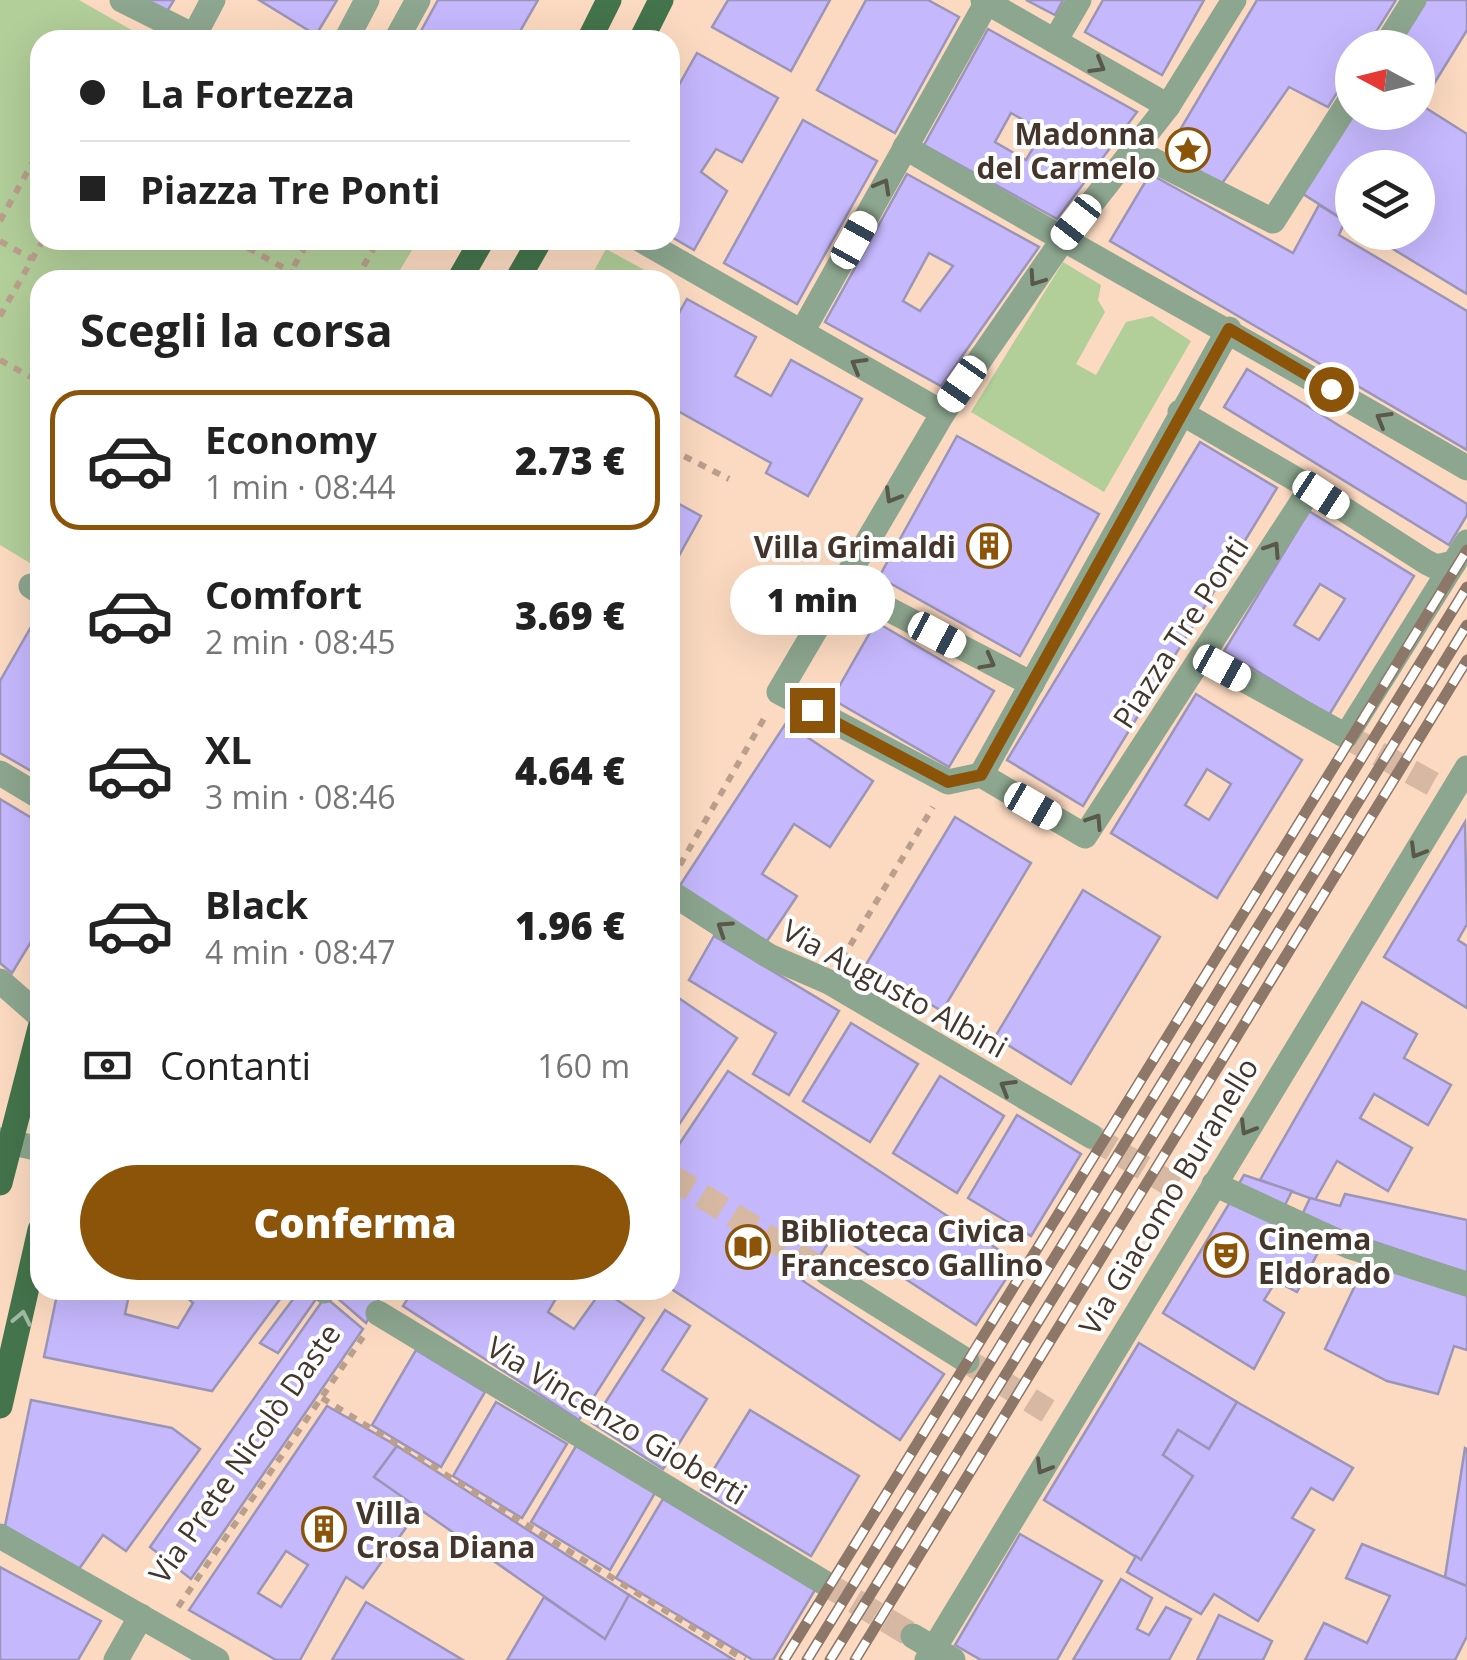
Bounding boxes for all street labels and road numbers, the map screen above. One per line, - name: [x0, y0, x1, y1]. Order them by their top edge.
- street label: Piazza Tre Ponti: [1103, 528, 1257, 736]
- street label: Via Augusto Albini: [775, 909, 1015, 1067]
- street label: Via Giacomo Buranello: [1069, 1050, 1267, 1342]
- street label: Via Prete Nicolò Daste: [139, 1315, 349, 1591]
- street label: Via Vincenzo Gioberti: [479, 1326, 755, 1514]

